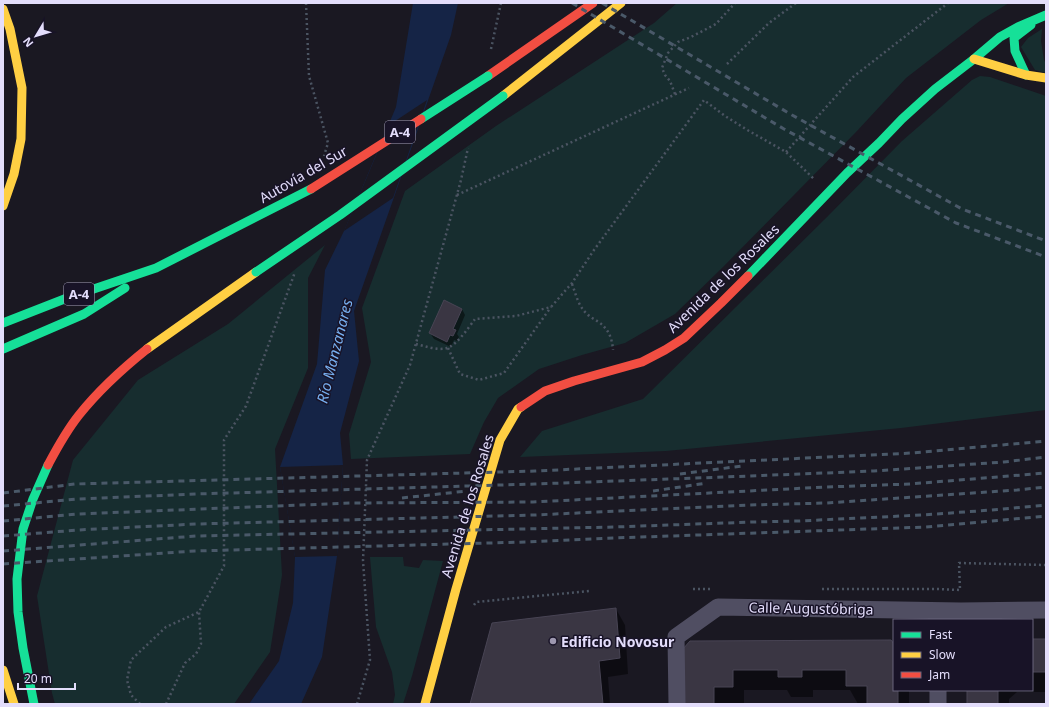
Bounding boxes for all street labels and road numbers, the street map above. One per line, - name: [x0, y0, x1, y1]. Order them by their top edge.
- road number: A-4: [385, 121, 415, 143]
- street label: Autovía del Sur: [255, 141, 351, 207]
- street label: Avenida de los Rosales: [663, 219, 783, 337]
- road number: A-4: [64, 283, 94, 305]
- street label: Avenida de los Rosales: [436, 432, 498, 580]
- street label: Calle Augustóbriga: [748, 597, 874, 619]

